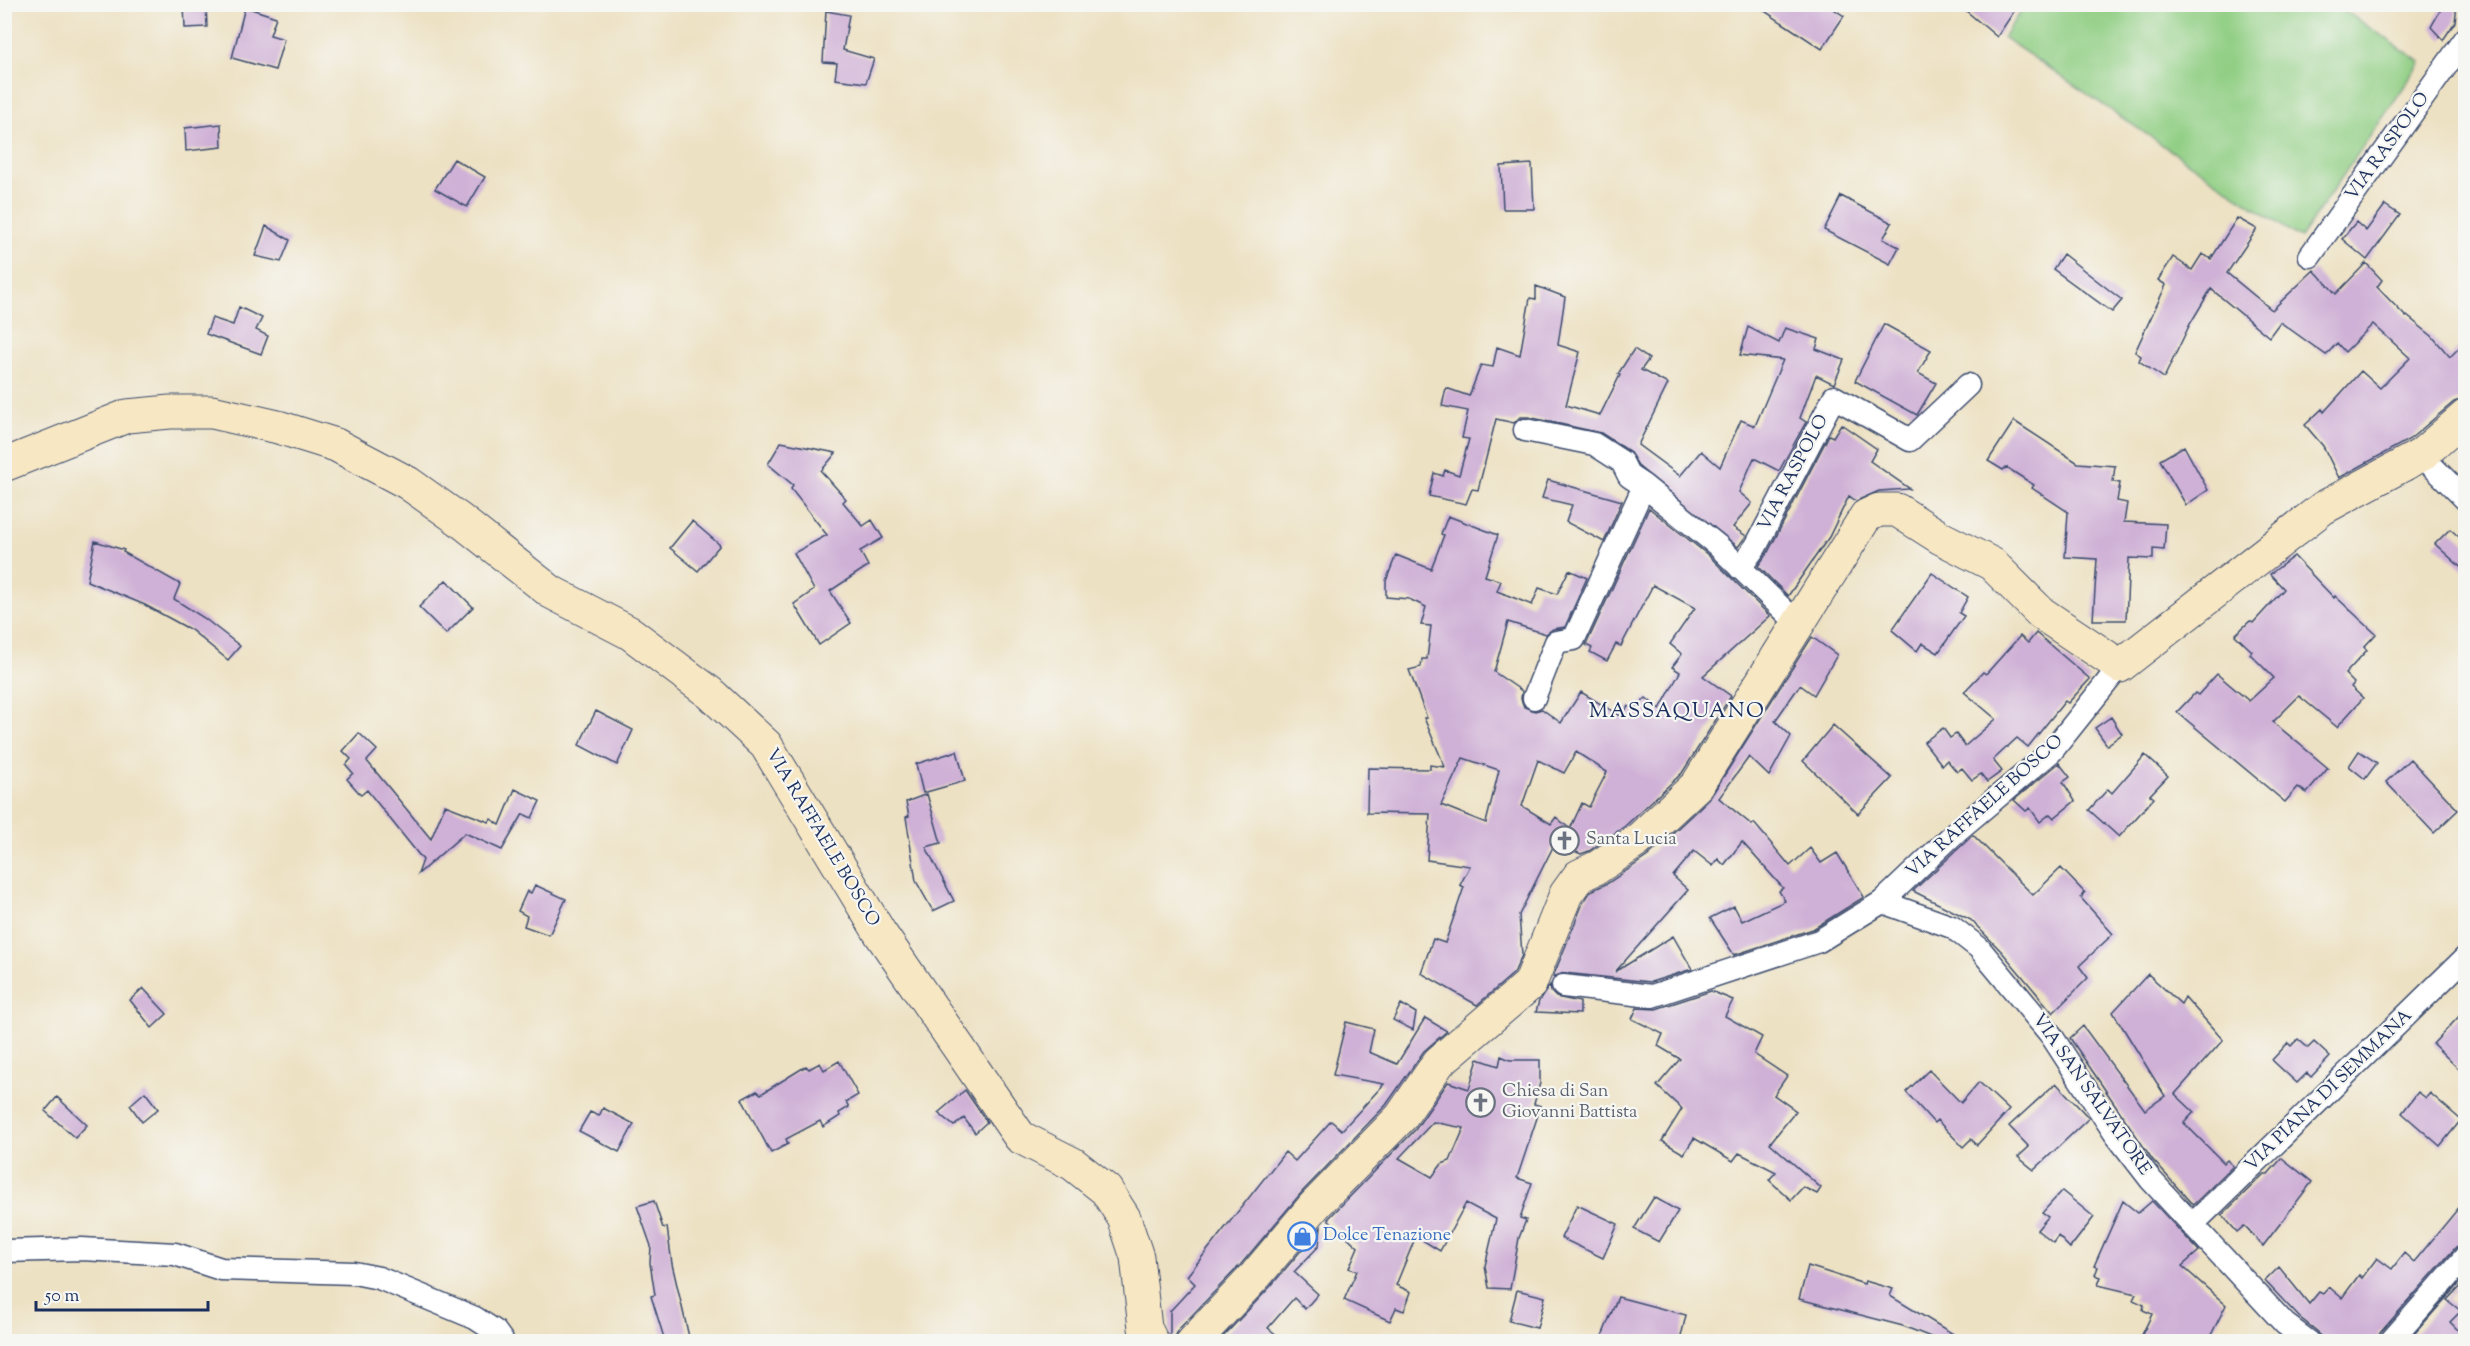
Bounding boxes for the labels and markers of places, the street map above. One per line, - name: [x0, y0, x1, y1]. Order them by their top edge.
- church icon: Santa Lucia: [1549, 824, 1581, 856]
- place label: Santa Lucia: [1586, 827, 1677, 853]
- place label: Chiesa di San Giovanni Battista: [1502, 1079, 1637, 1126]
- church icon: Chiesa di San Giovanni Battista: [1465, 1086, 1497, 1118]
- shop icon: Dolce Tenazione: [1286, 1220, 1318, 1252]
- place label: Dolce Tenazione: [1323, 1223, 1451, 1249]

